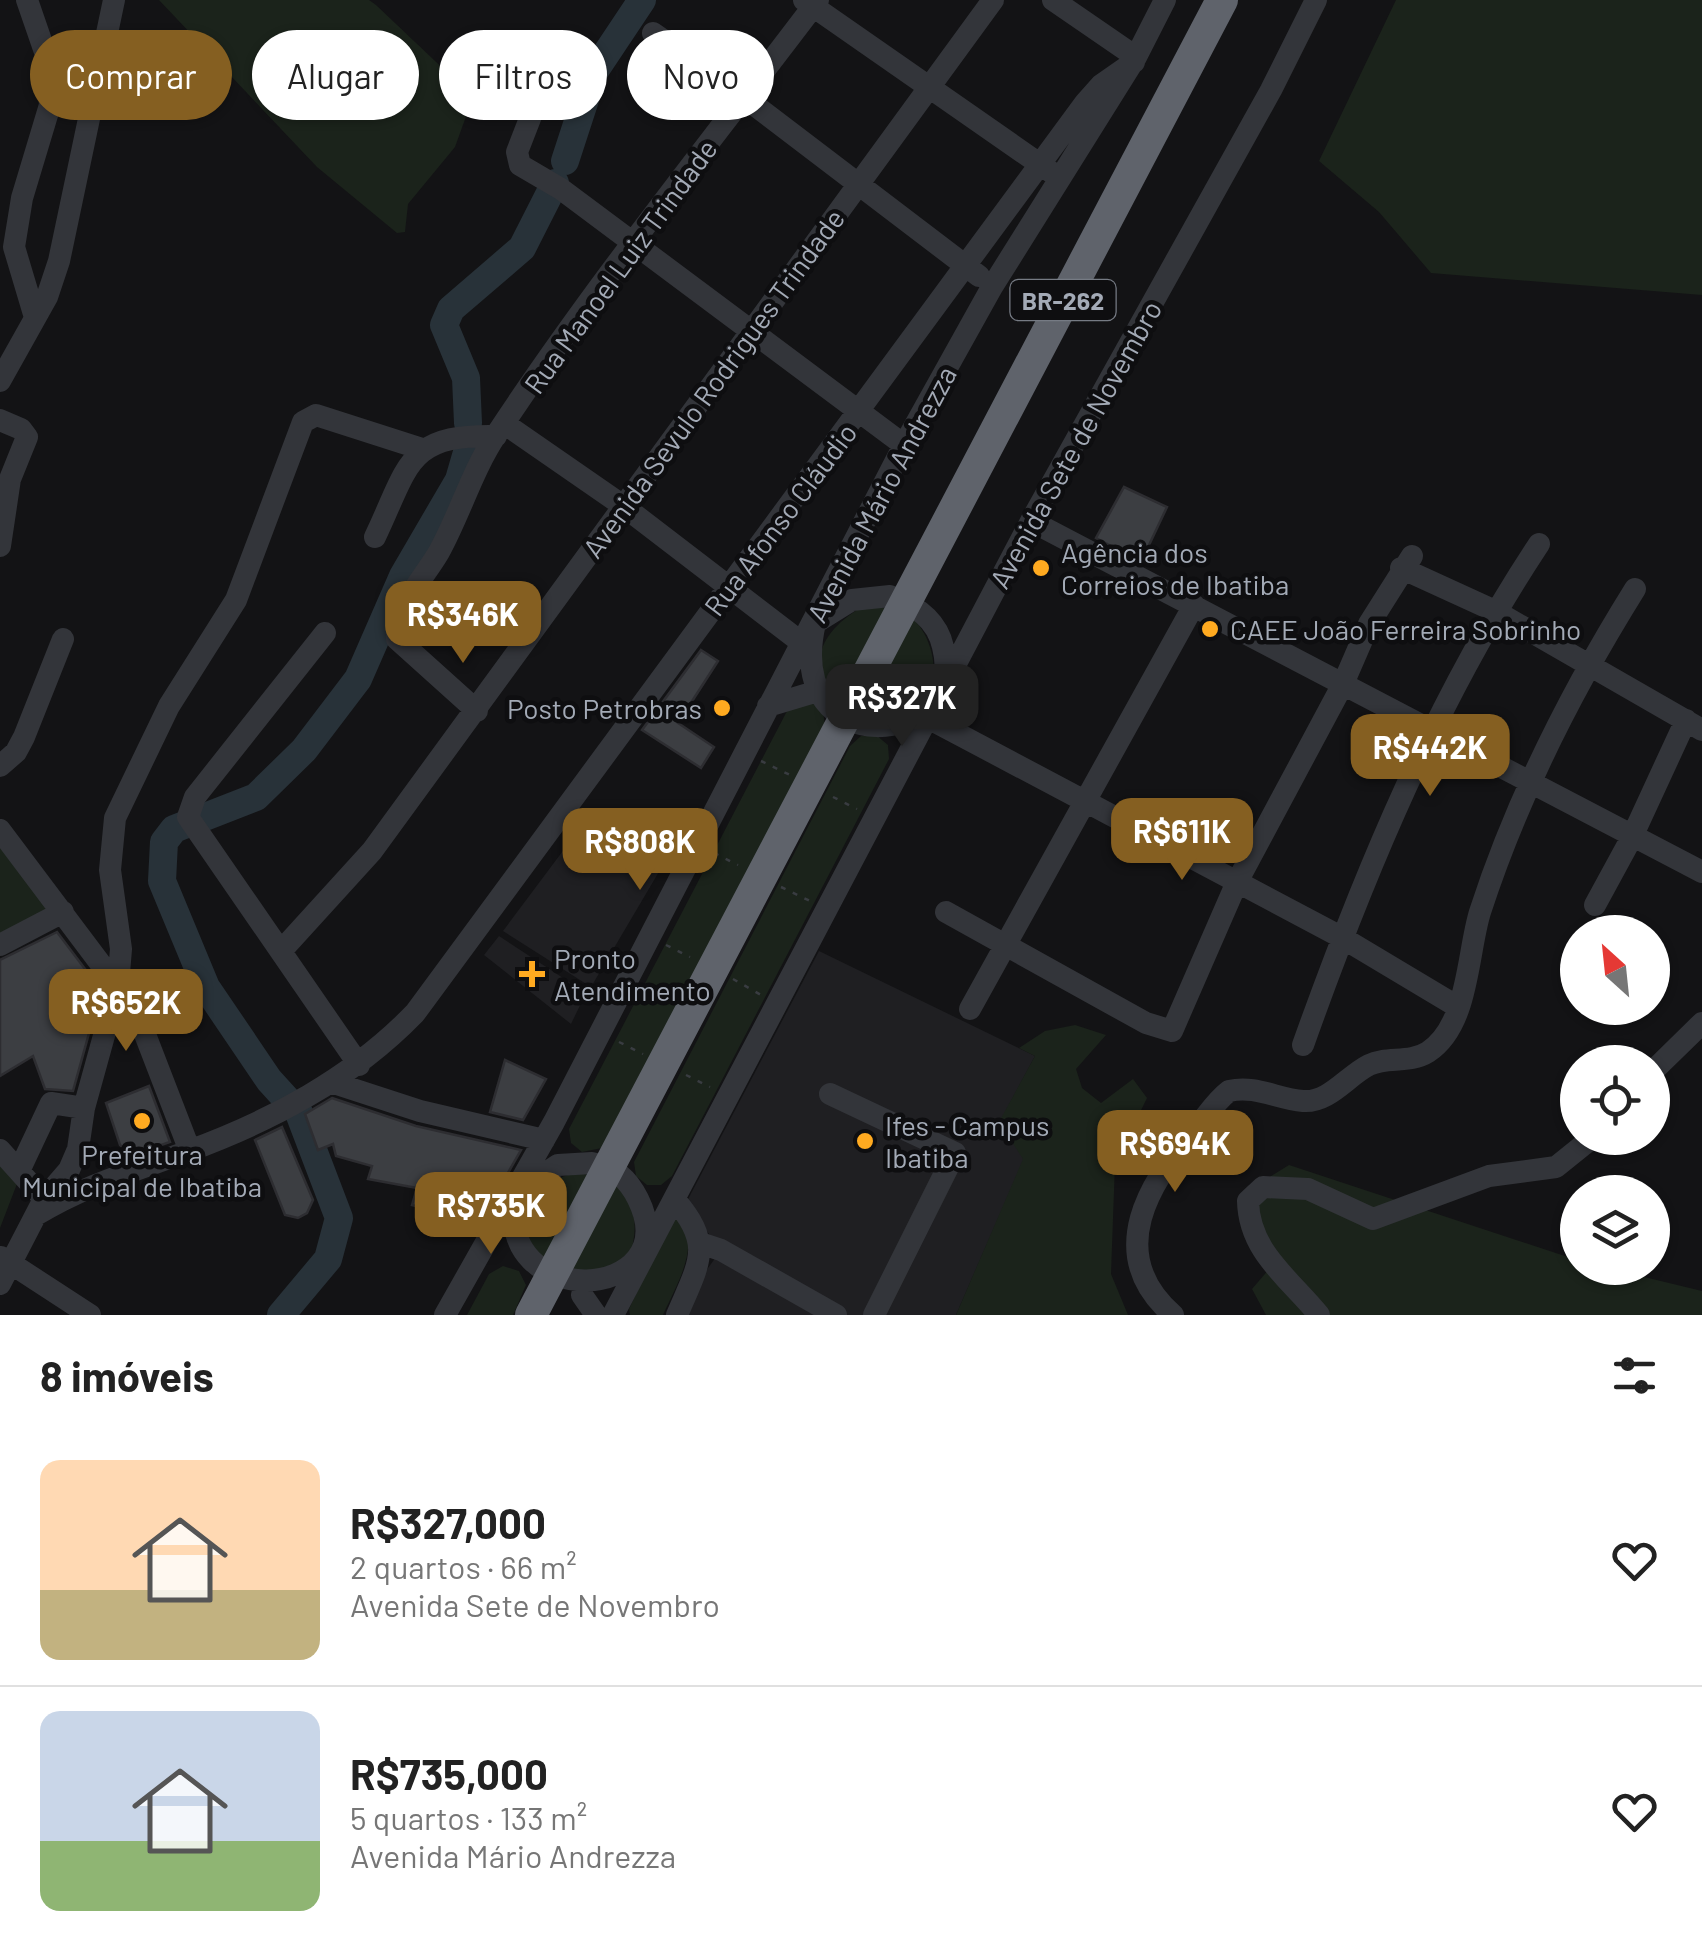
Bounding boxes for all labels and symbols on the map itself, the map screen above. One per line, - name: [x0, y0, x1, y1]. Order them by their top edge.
- street label: Rua Manoel Luiz Trindade: [516, 132, 724, 400]
- street label: Avenida Sevulo Rodrigues Trindade: [575, 202, 851, 564]
- road number: BR-262: [1010, 280, 1116, 320]
- street label: Avenida Sete de Novembro: [982, 294, 1168, 594]
- street label: Avenida Mário Andrezza: [799, 360, 963, 628]
- street label: Rua Afonso Cláudio: [696, 416, 864, 622]
- place label: Agência dos Correios de Ibatiba: [1061, 535, 1289, 601]
- marker: Agência dos Correios de Ibatiba: [1030, 557, 1052, 579]
- pin: R$346K: [382, 581, 544, 666]
- place label: CAEE João Ferreira Sobrinho: [1230, 612, 1581, 646]
- marker: CAEE João Ferreira Sobrinho: [1199, 618, 1221, 640]
- pin: R$327K: [821, 664, 983, 749]
- place label: Posto Petrobras: [507, 691, 702, 725]
- marker: Posto Petrobras: [711, 697, 733, 719]
- pin: R$442K: [1349, 714, 1511, 799]
- pin: R$611K: [1101, 798, 1263, 883]
- pin: R$808K: [559, 808, 721, 893]
- north arrow: [1560, 915, 1670, 1025]
- place label: Pronto Atendimento: [554, 941, 711, 1007]
- marker: Pronto Atendimento: [519, 961, 545, 987]
- pin: R$652K: [45, 969, 207, 1054]
- place label: Ifes - Campus Ibatiba: [885, 1108, 1049, 1174]
- marker: Prefeitura Municipal de Ibatiba: [131, 1110, 153, 1132]
- pin: R$694K: [1094, 1110, 1256, 1195]
- marker: Ifes - Campus Ibatiba: [854, 1130, 876, 1152]
- place label: Prefeitura Municipal de Ibatiba: [22, 1137, 262, 1203]
- pin: R$735K: [410, 1172, 572, 1257]

